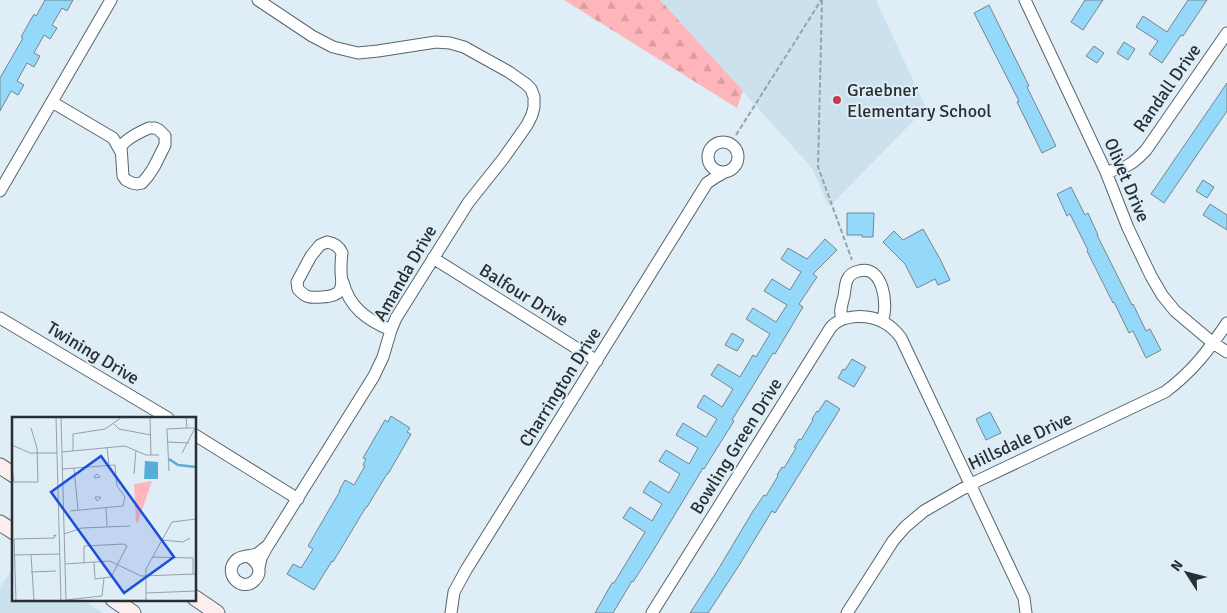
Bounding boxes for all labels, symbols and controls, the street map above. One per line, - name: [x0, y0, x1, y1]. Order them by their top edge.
- street label: Randall Drive: [1128, 40, 1206, 136]
- place label: Graebner Elementary School: [847, 79, 992, 122]
- marker: Graebner Elementary School: [831, 94, 843, 106]
- street label: Olivet Drive: [1099, 135, 1155, 225]
- street label: Amanda Drive: [369, 221, 441, 325]
- street label: Balfour Drive: [475, 259, 573, 331]
- street label: Twining Drive: [43, 317, 143, 389]
- street label: Charrington Drive: [514, 323, 606, 451]
- street label: Bowling Green Drive: [685, 374, 787, 518]
- street label: Hillsdale Drive: [964, 407, 1076, 475]
- inset map: [12, 417, 196, 600]
- north arrow: [1162, 548, 1212, 598]
- text: N: [1167, 557, 1187, 575]

